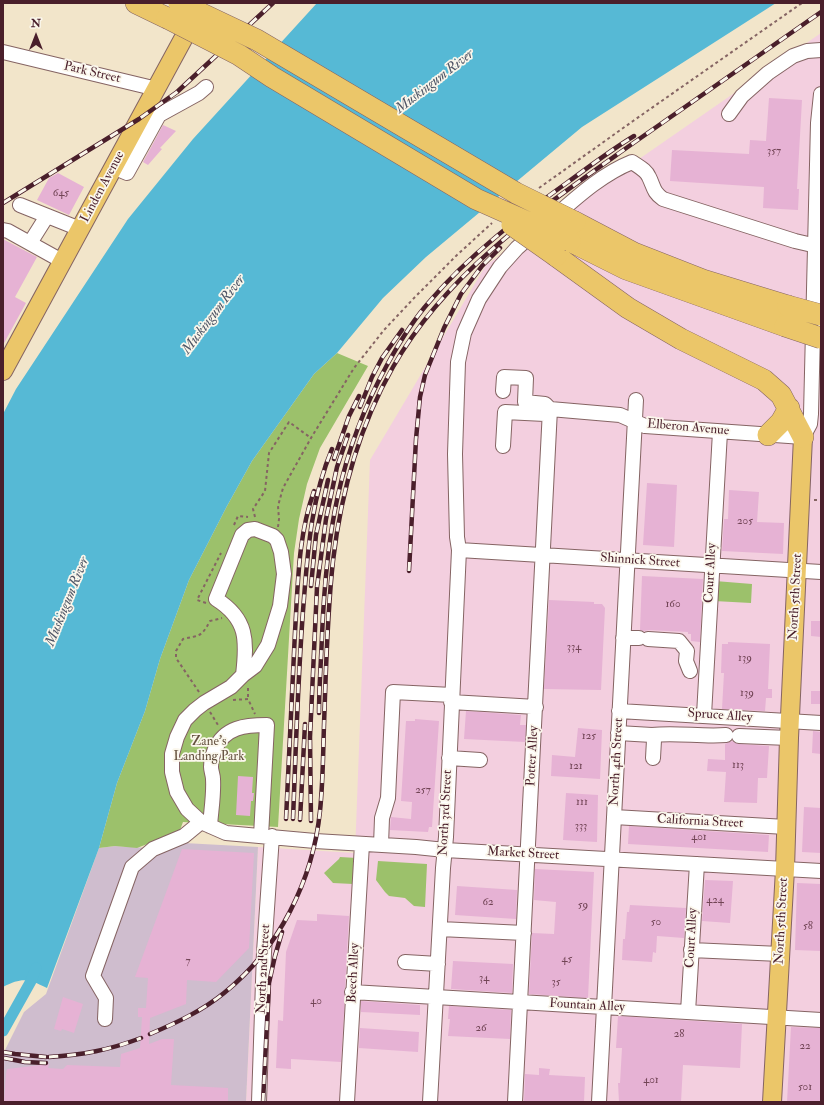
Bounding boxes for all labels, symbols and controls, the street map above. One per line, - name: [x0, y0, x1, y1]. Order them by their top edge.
- north arrow: [16, 16, 56, 56]
- text: N: [31, 17, 41, 30]
- water label: Muskingum River: [393, 46, 477, 118]
- street label: Park Street: [62, 59, 122, 87]
- house number: 357: [767, 145, 781, 159]
- street label: Linden Avenue: [78, 149, 128, 225]
- house number: 645: [53, 187, 69, 201]
- water label: Muskingum River: [179, 272, 249, 358]
- street label: Elberon Avenue: [646, 417, 730, 439]
- house number: 205: [737, 515, 753, 529]
- street label: Court Alley: [702, 542, 720, 604]
- street label: Shinnick Street: [600, 550, 680, 572]
- street label: North 5th Street: [786, 553, 806, 641]
- water label: Muskingum River: [42, 555, 94, 649]
- house number: 160: [665, 598, 681, 612]
- house number: 334: [567, 641, 581, 655]
- house number: 139: [738, 652, 752, 666]
- house number: 139: [740, 687, 754, 701]
- street label: Spruce Alley: [687, 706, 753, 726]
- street label: North 4th Street: [607, 717, 627, 807]
- street label: Potter Alley: [524, 725, 542, 787]
- house number: 125: [582, 730, 596, 744]
- park label: Zane's Landing Park: [174, 734, 244, 765]
- house number: 113: [732, 759, 744, 773]
- house number: 121: [569, 760, 583, 774]
- street label: North 3rd Street: [436, 769, 456, 857]
- house number: 257: [415, 784, 431, 798]
- house number: 111: [576, 796, 588, 810]
- street label: California Street: [656, 812, 744, 832]
- house number: 333: [575, 820, 587, 834]
- house number: 401: [691, 831, 707, 845]
- street label: Market Street: [486, 844, 560, 864]
- street label: North 5th Street: [772, 877, 792, 965]
- house number: 424: [706, 894, 724, 908]
- house number: 62: [482, 896, 494, 910]
- house number: 59: [578, 899, 588, 913]
- street label: Court Alley: [683, 907, 701, 969]
- house number: 50: [651, 916, 661, 930]
- house number: 58: [803, 920, 813, 934]
- street label: North 2nd Street: [254, 924, 274, 1014]
- street label: Beech Alley: [345, 943, 363, 1003]
- house number: 45: [562, 953, 572, 967]
- house number: 7: [185, 955, 191, 969]
- house number: 34: [479, 972, 489, 986]
- house number: 35: [551, 976, 561, 990]
- house number: 40: [310, 995, 322, 1009]
- street label: Fountain Alley: [549, 996, 625, 1016]
- house number: 26: [475, 1022, 487, 1036]
- house number: 28: [674, 1028, 684, 1042]
- house number: 22: [799, 1040, 811, 1054]
- house number: 401: [643, 1074, 659, 1088]
- house number: 501: [798, 1081, 812, 1095]

